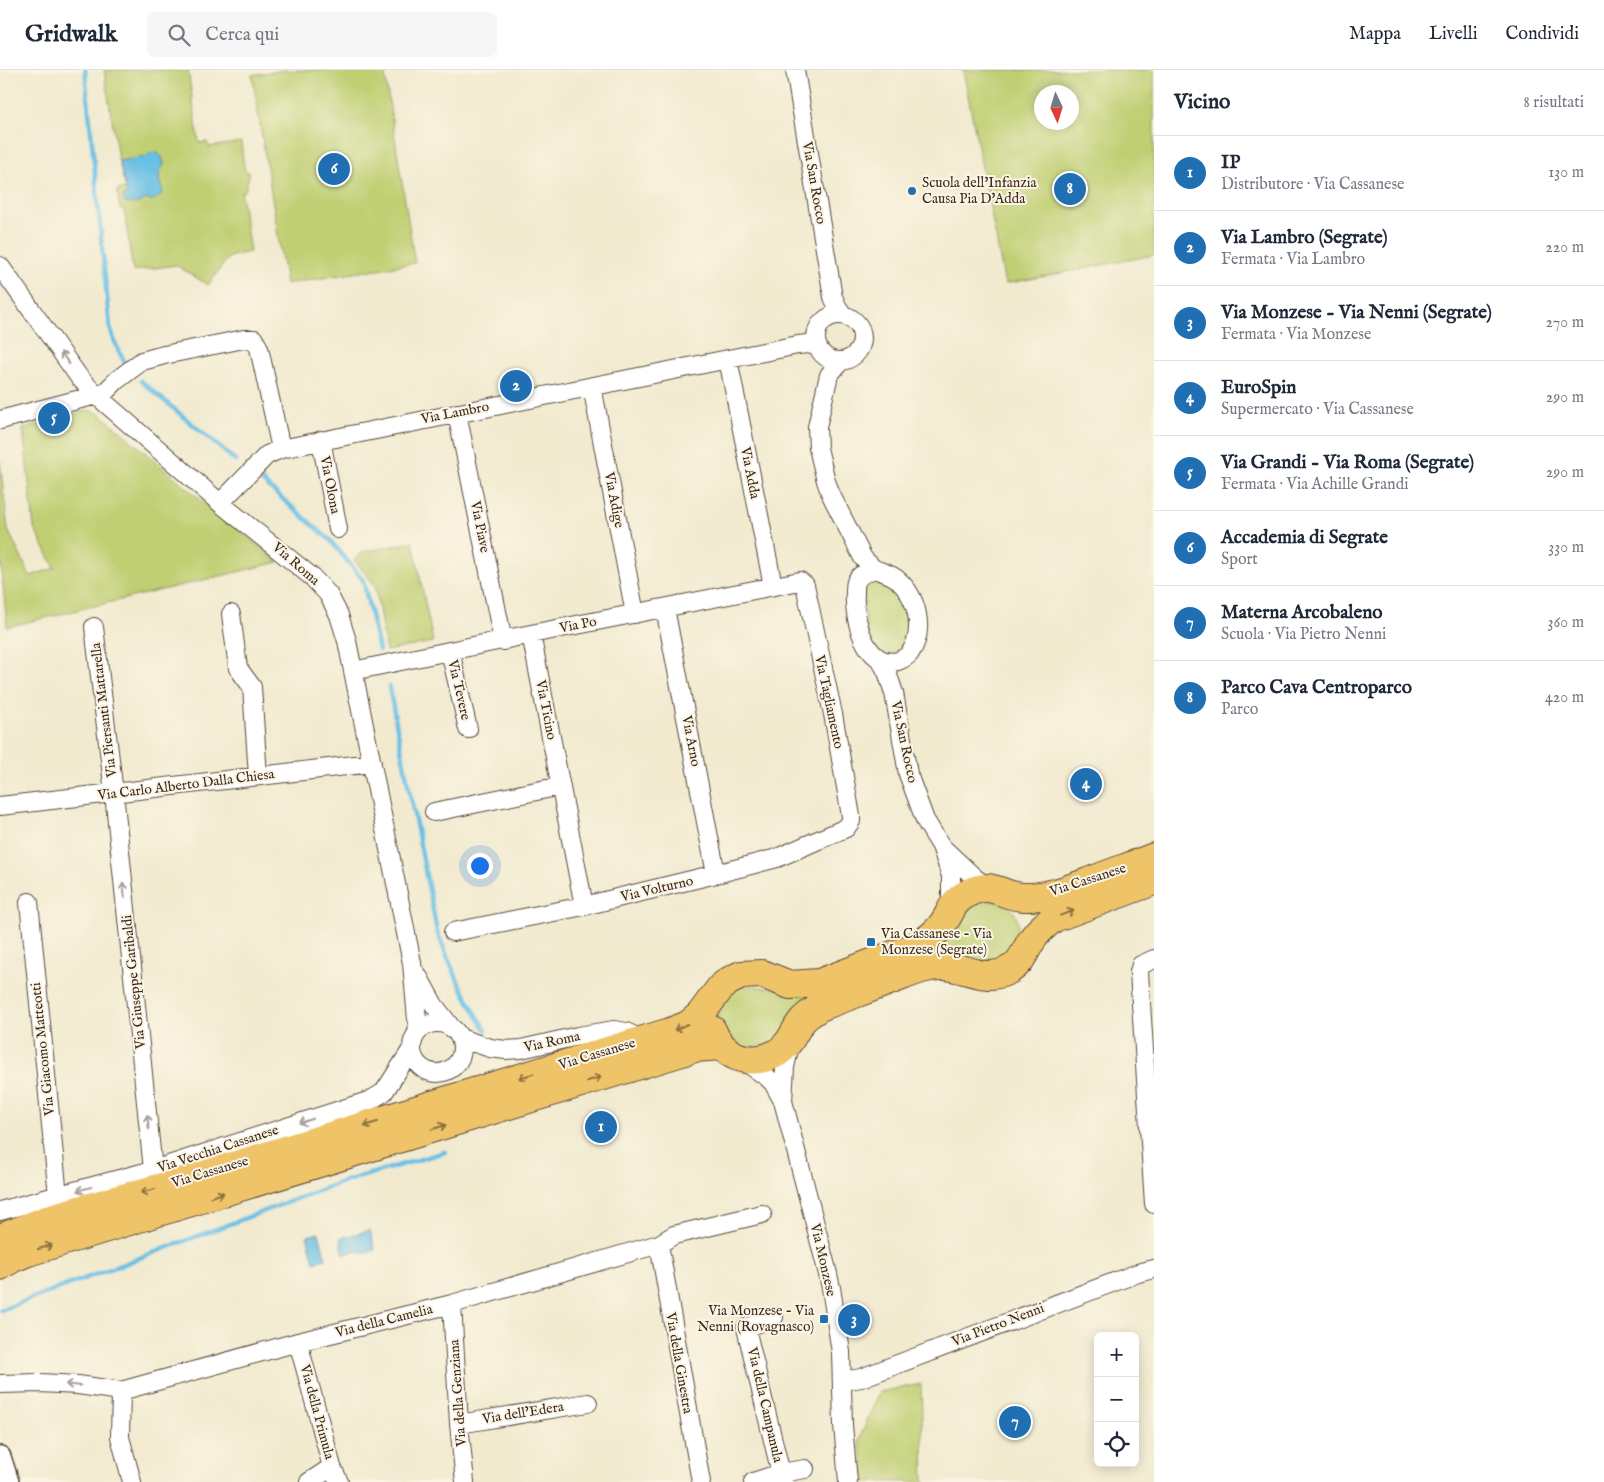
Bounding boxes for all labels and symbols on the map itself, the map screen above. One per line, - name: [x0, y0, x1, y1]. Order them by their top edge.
- north arrow: [1034, 85, 1079, 130]
- street label: Via San Rocco: [798, 139, 830, 226]
- pin: 6: [318, 150, 350, 188]
- pin: 8: [1054, 170, 1086, 208]
- place label: Scuola dell'Infanzia Causa Pia D'Adda: [922, 174, 1038, 208]
- marker: Scuola dell'Infanzia Causa Pia D'Adda: [906, 185, 918, 197]
- one-way arrow: [60, 351, 70, 365]
- pin: 2: [500, 367, 532, 405]
- street label: Via Lambro: [418, 398, 491, 429]
- pin: 5: [38, 399, 70, 437]
- street label: Via Adda: [736, 445, 764, 501]
- street label: Via Olona: [315, 454, 345, 516]
- street label: Via Adige: [600, 469, 628, 530]
- street label: Via Piave: [466, 499, 494, 555]
- street label: Via Roma: [268, 538, 324, 590]
- street label: Via Po: [557, 613, 599, 638]
- street label: Via Piersanti Mattarella: [87, 641, 121, 779]
- street label: Via Tagliamento: [810, 653, 848, 751]
- street label: Via Tevere: [443, 657, 475, 723]
- street label: Via Ticino: [531, 678, 561, 742]
- street label: Via San Rocco: [886, 698, 922, 785]
- street label: Via Arno: [677, 713, 705, 768]
- street label: Via Carlo Alberto Dalla Chiesa: [96, 765, 276, 805]
- pin: 4: [1070, 765, 1102, 803]
- your location: [467, 853, 493, 879]
- street label: Via Cassanese: [1047, 859, 1129, 901]
- street label: Via Volturno: [618, 872, 695, 906]
- one-way arrow: [119, 883, 129, 899]
- one-way arrow: [1059, 908, 1074, 917]
- street label: Via Giuseppe Garibaldi: [118, 914, 150, 1051]
- place label: Via Cassanese - Via Monzese (Segrate): [880, 925, 993, 959]
- marker: Via Cassanese - Via Monzese (Segrate): [865, 936, 877, 948]
- street label: Via Giacomo Matteotti: [27, 981, 59, 1118]
- one-way arrow: [674, 1023, 689, 1033]
- street label: Via Roma: [521, 1027, 583, 1057]
- street label: Via Cassanese: [556, 1034, 638, 1074]
- one-way arrow: [518, 1072, 534, 1082]
- one-way arrow: [586, 1073, 602, 1083]
- pin: 1: [585, 1108, 617, 1146]
- one-way arrow: [143, 1114, 153, 1130]
- one-way arrow: [299, 1117, 314, 1126]
- one-way arrow: [363, 1119, 379, 1129]
- street label: Via Vecchia Cassanese: [154, 1121, 281, 1177]
- one-way arrow: [431, 1121, 447, 1131]
- street label: Via Cassanese: [169, 1152, 251, 1192]
- one-way arrow: [76, 1185, 92, 1194]
- one-way arrow: [140, 1186, 156, 1196]
- one-way arrow: [208, 1189, 224, 1199]
- street label: Via Monzese: [806, 1221, 840, 1299]
- one-way arrow: [36, 1242, 52, 1252]
- street label: Via Pietro Nenni: [948, 1299, 1047, 1351]
- street label: Via della Camelia: [333, 1300, 435, 1342]
- pin: 3: [838, 1301, 870, 1339]
- place label: Via Monzese - Via Nenni (Rovagnasco): [697, 1302, 815, 1336]
- street label: Via della Ginestra: [661, 1310, 697, 1416]
- marker: Via Monzese - Via Nenni (Rovagnasco): [818, 1313, 830, 1325]
- street label: Via della Genziana: [445, 1338, 471, 1448]
- street label: Via della Campanula: [743, 1345, 787, 1465]
- street label: Via della Primula: [295, 1362, 339, 1462]
- one-way arrow: [65, 1380, 81, 1390]
- street label: Via dell'Edera: [480, 1398, 566, 1428]
- pin: 7: [999, 1403, 1031, 1441]

